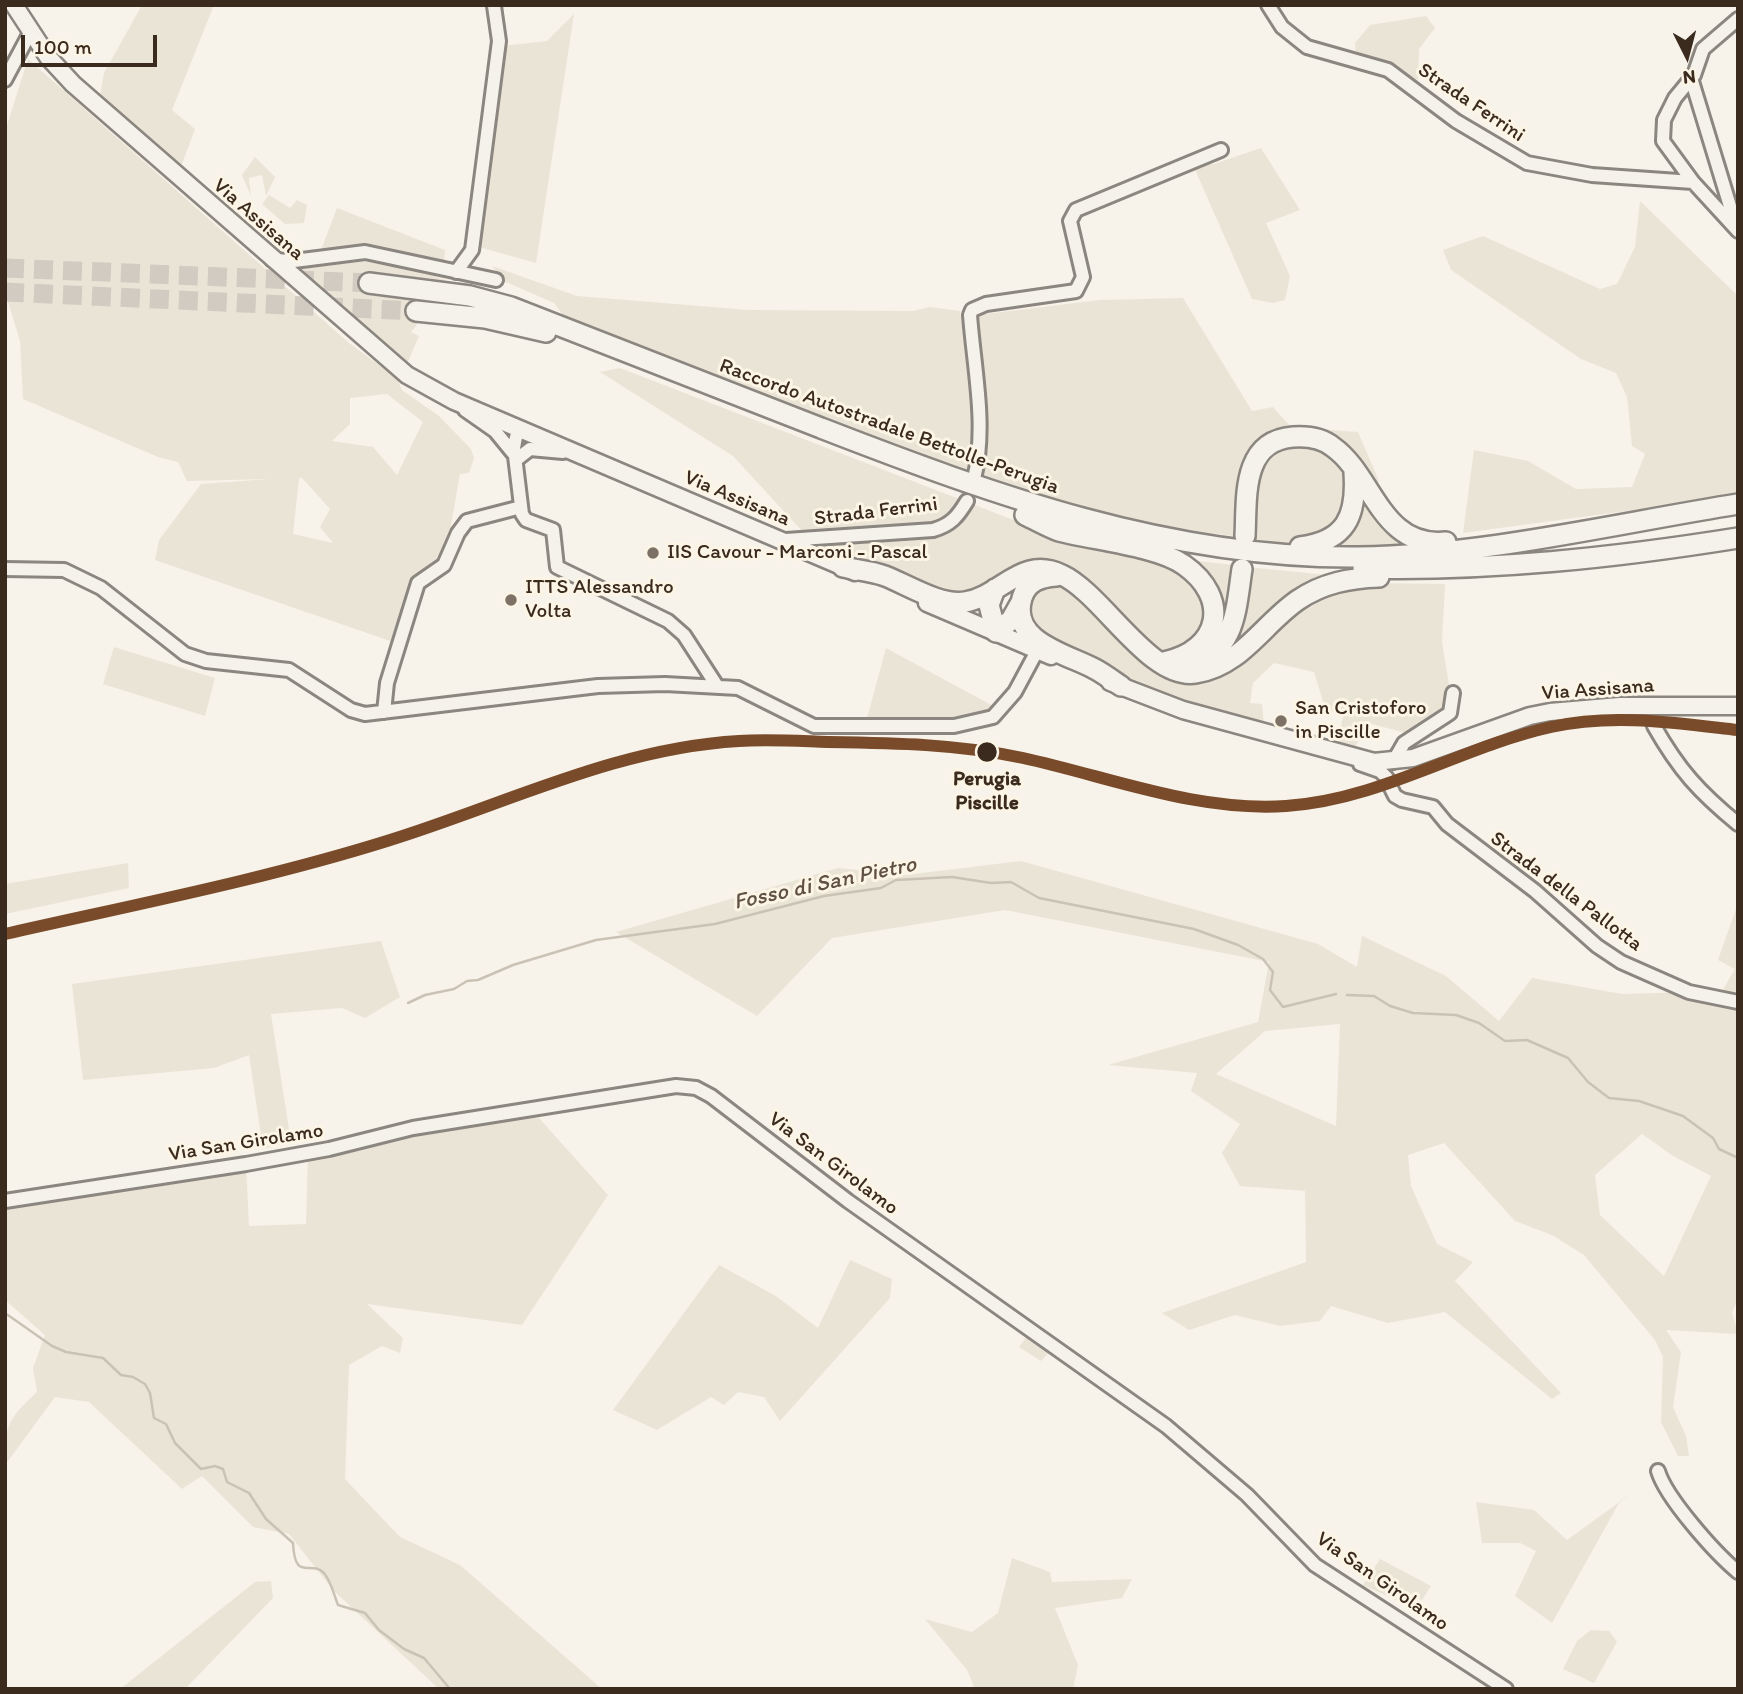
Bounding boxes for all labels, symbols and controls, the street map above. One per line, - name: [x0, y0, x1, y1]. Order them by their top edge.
- scale bar: [24, 21, 161, 65]
- north arrow: [1652, 21, 1722, 91]
- text: 100 m: [34, 34, 92, 59]
- street label: Strada Ferrini: [1413, 58, 1529, 148]
- text: N: [1682, 65, 1697, 89]
- street label: Via Assisana: [207, 173, 309, 267]
- street label: Raccordo Autostradale Bettolle-Perugia: [716, 354, 1062, 500]
- street label: Via Assisana: [680, 465, 794, 533]
- street label: Strada Ferrini: [813, 492, 939, 532]
- place label: IIS Cavour - Marconi - Pascal: [667, 540, 928, 566]
- marker: IIS Cavour - Marconi - Pascal: [645, 545, 661, 561]
- place label: ITTS Alessandro Volta: [525, 575, 674, 625]
- marker: ITTS Alessandro Volta: [503, 592, 519, 608]
- street label: Via Assisana: [1541, 673, 1655, 707]
- place label: San Cristoforo in Piscille: [1295, 696, 1427, 746]
- marker: San Cristoforo in Piscille: [1273, 713, 1289, 729]
- marker: Perugia Piscille: [975, 740, 999, 764]
- place label: Perugia Piscille: [953, 767, 1021, 817]
- street label: Strada della Pallotta: [1485, 827, 1647, 957]
- water label: Fosso di San Pietro: [731, 851, 919, 917]
- street label: Via San Girolamo: [763, 1107, 903, 1221]
- street label: Via San Girolamo: [167, 1118, 325, 1168]
- street label: Via San Girolamo: [1311, 1527, 1453, 1637]

